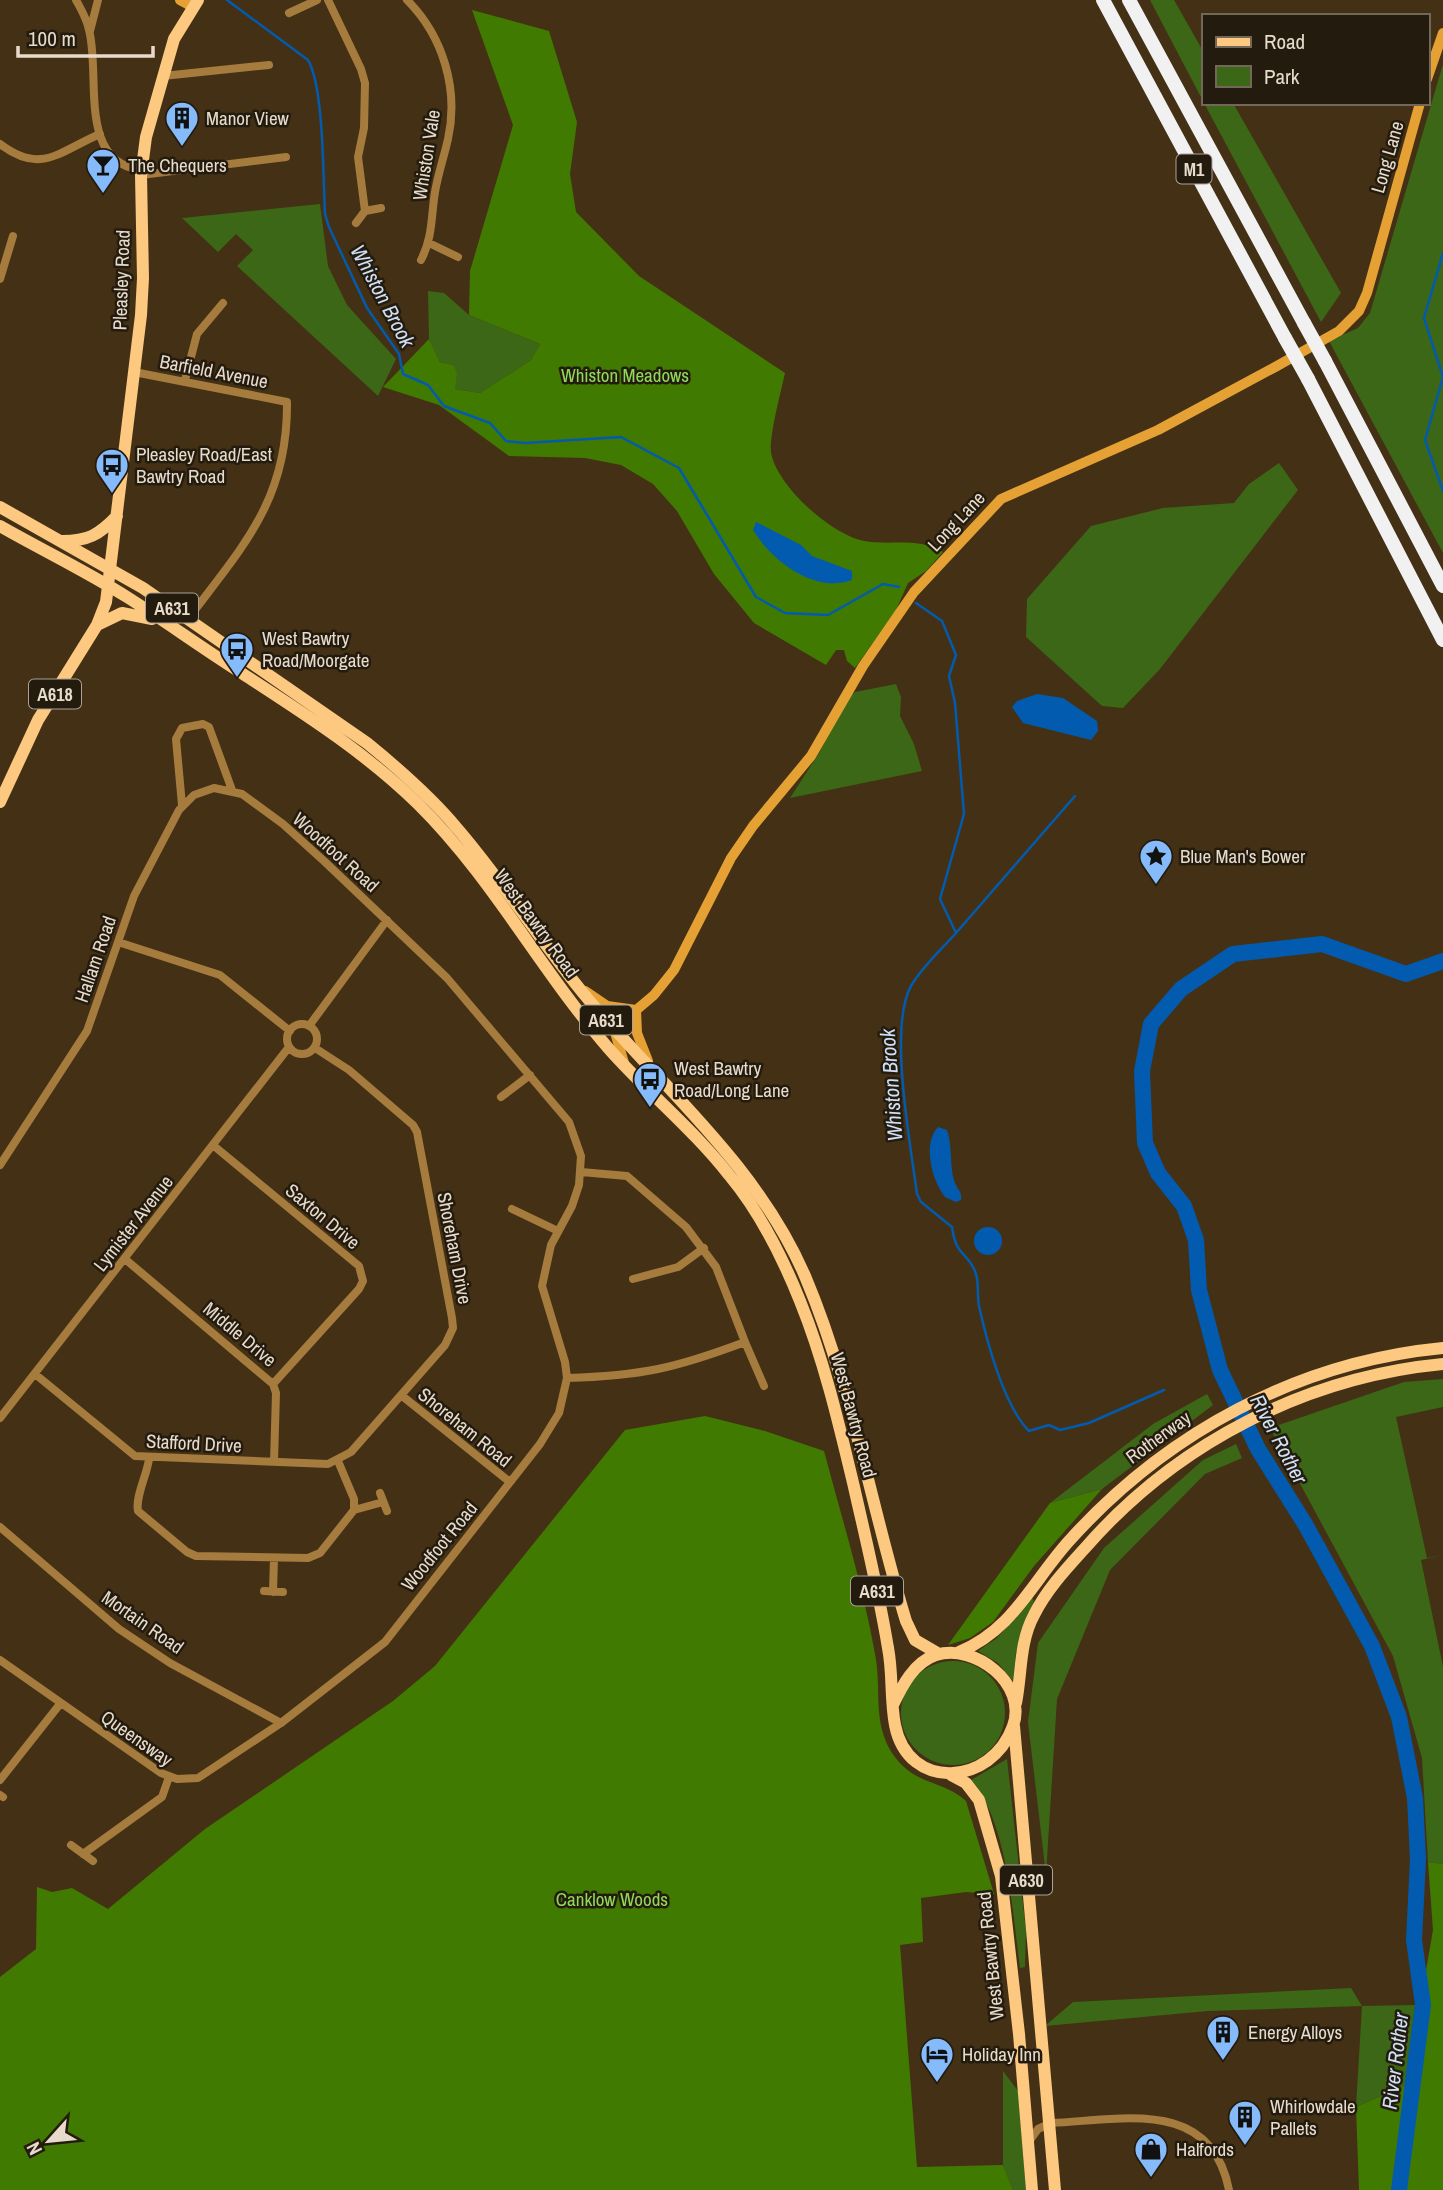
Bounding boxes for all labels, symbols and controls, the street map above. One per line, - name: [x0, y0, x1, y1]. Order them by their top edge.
- scale bar: [18, 14, 152, 58]
- legend: [1202, 14, 1429, 105]
- text: 100 m: [28, 24, 76, 53]
- text: Road: [1264, 27, 1305, 56]
- text: Park: [1264, 62, 1300, 91]
- building icon: Manor View: [163, 99, 201, 148]
- place label: Manor View: [206, 105, 290, 131]
- street label: Whiston Vale: [406, 108, 446, 202]
- street label: Long Lane: [1364, 118, 1410, 196]
- bar icon: The Chequers: [84, 146, 122, 195]
- place label: The Chequers: [128, 152, 227, 178]
- road number: M1: [1176, 154, 1212, 184]
- street label: Pleasley Road: [106, 229, 136, 331]
- water label: Whiston Brook: [344, 239, 423, 354]
- street label: Barfield Avenue: [158, 348, 270, 394]
- park label: Whiston Meadows: [561, 362, 689, 388]
- place label: Pleasley Road/East Bawtry Road: [136, 441, 273, 489]
- bus stop icon: Pleasley Road/East Bawtry Road: [93, 446, 131, 495]
- street label: Long Lane: [921, 485, 991, 557]
- road number: A631: [146, 594, 198, 622]
- place label: West Bawtry Road/Moorgate: [262, 625, 369, 673]
- bus stop icon: West Bawtry Road/Moorgate: [218, 630, 256, 679]
- road number: A618: [29, 680, 81, 708]
- street label: Woodfoot Road: [287, 806, 385, 898]
- place icon: Blue Man's Bower: [1137, 837, 1175, 886]
- place label: Blue Man's Bower: [1180, 843, 1306, 869]
- street label: West Bawtry Road: [489, 863, 585, 983]
- street label: Hallam Road: [68, 912, 122, 1006]
- road number: A631: [580, 1006, 632, 1035]
- water label: Whiston Brook: [872, 1026, 909, 1142]
- place label: West Bawtry Road/Long Lane: [674, 1055, 789, 1103]
- bus stop icon: West Bawtry Road/Long Lane: [631, 1060, 669, 1109]
- street label: Lymister Avenue: [87, 1170, 179, 1276]
- street label: Saxton Drive: [280, 1177, 366, 1255]
- street label: Shoreham Drive: [431, 1190, 479, 1306]
- street label: Middle Drive: [198, 1296, 282, 1372]
- street label: West Bawtry Road: [825, 1349, 883, 1481]
- street label: Shoreham Road: [413, 1381, 517, 1473]
- water label: River Rother: [1243, 1389, 1315, 1490]
- street label: Rotherway: [1120, 1404, 1196, 1469]
- street label: Stafford Drive: [145, 1428, 243, 1458]
- street label: Woodfoot Road: [395, 1496, 483, 1596]
- road number: A631: [851, 1576, 903, 1606]
- street label: Mortain Road: [97, 1584, 189, 1660]
- street label: Queensway: [96, 1704, 178, 1772]
- road number: A630: [1000, 1866, 1052, 1894]
- park label: Canklow Woods: [556, 1886, 668, 1912]
- street label: West Bawtry Road: [970, 1891, 1010, 2021]
- water label: River Rother: [1375, 2010, 1415, 2111]
- building icon: Energy Alloys: [1204, 2013, 1242, 2062]
- place label: Energy Alloys: [1248, 2019, 1343, 2045]
- hotel icon: Holiday Inn: [918, 2035, 956, 2084]
- place label: Holiday Inn: [962, 2041, 1041, 2067]
- place label: Whirlowdale Pallets: [1270, 2093, 1356, 2141]
- building icon: Whirlowdale Pallets: [1226, 2098, 1264, 2147]
- north arrow: [14, 2106, 84, 2176]
- shop icon: Halfords: [1132, 2130, 1170, 2179]
- place label: Halfords: [1176, 2136, 1234, 2162]
- text: N: [20, 2138, 48, 2160]

